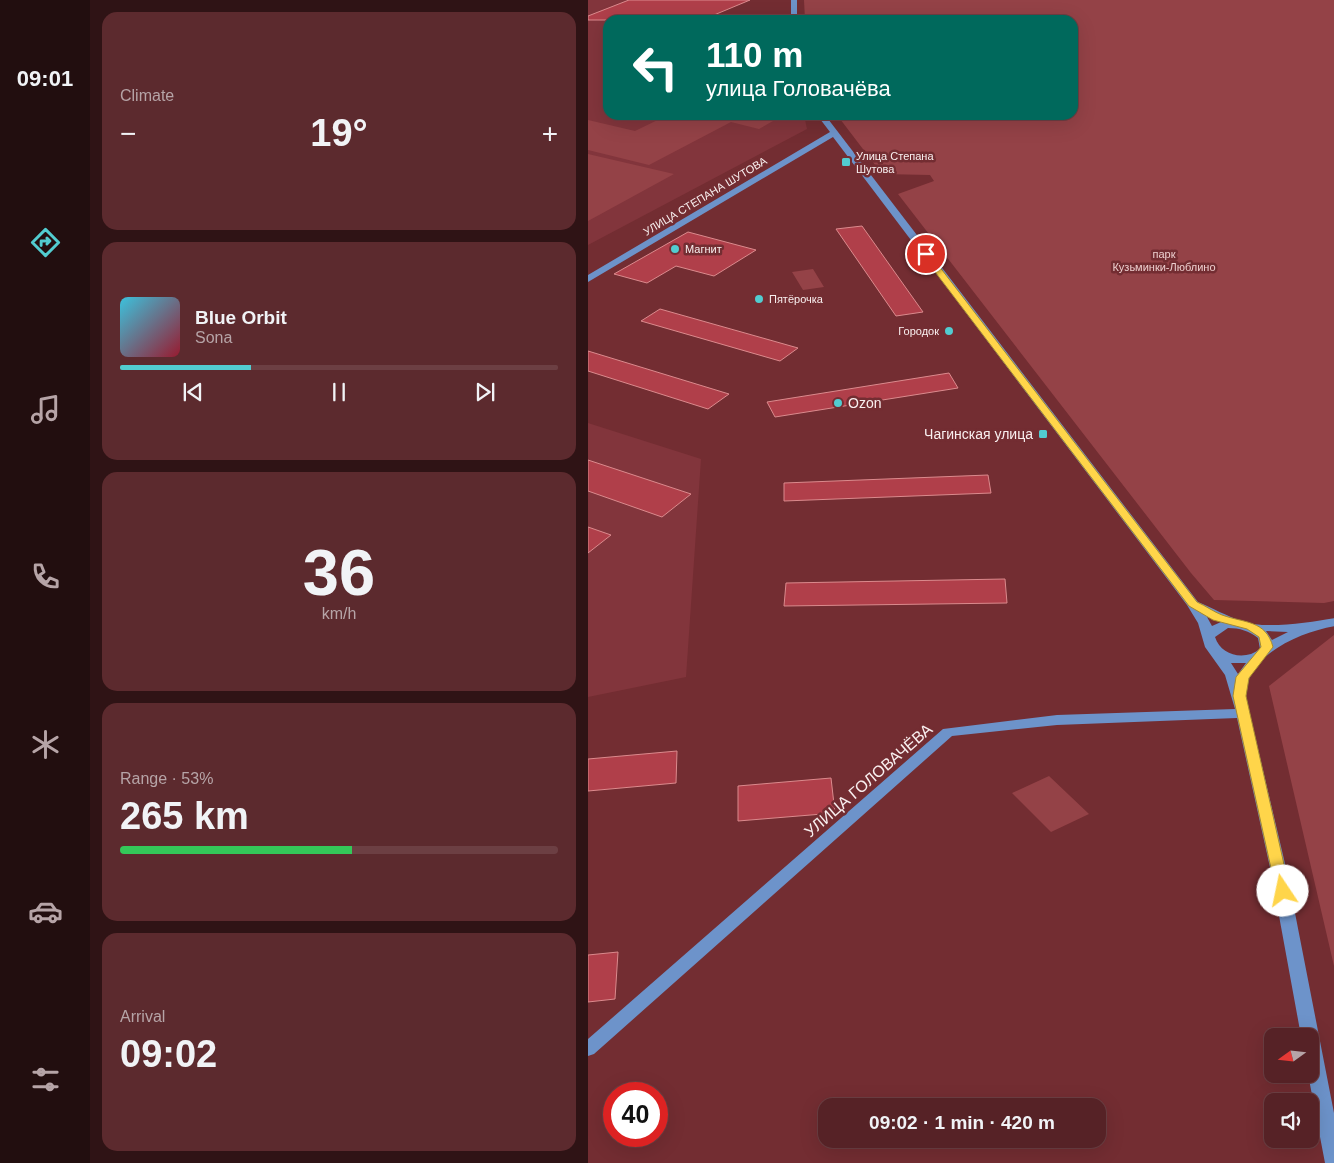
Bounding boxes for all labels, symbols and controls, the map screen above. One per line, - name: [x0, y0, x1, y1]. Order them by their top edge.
- icon: left: [623, 35, 688, 100]
- text: 110 m: [706, 35, 803, 74]
- text: 09:01: [17, 66, 73, 91]
- text: улица Головачёва: [706, 76, 891, 101]
- text: Climate: [120, 87, 174, 104]
- text: 19°: [310, 112, 368, 154]
- text: −: [120, 118, 136, 149]
- text: +: [542, 118, 558, 149]
- place label: Улица Степана Шутова: [856, 150, 934, 175]
- street label: УЛИЦА СТЕПАНА ШУТОВА: [641, 154, 769, 238]
- marker: Улица Степана Шутова: [840, 156, 852, 168]
- icon: directions: [28, 225, 63, 260]
- pin: [905, 233, 947, 275]
- icon: arrive: [912, 240, 940, 268]
- marker: Магнит: [669, 243, 681, 255]
- place label: Магнит: [685, 243, 722, 255]
- park label: парк Кузьминки-Люблино: [1112, 248, 1216, 273]
- marker: Пятёрочка: [753, 293, 765, 305]
- place label: Пятёрочка: [769, 293, 824, 305]
- text: Blue Orbit: [195, 307, 287, 328]
- place label: Городок: [898, 325, 939, 337]
- marker: Городок: [943, 325, 955, 337]
- text: Sona: [195, 329, 232, 346]
- icon: previous: [179, 378, 207, 406]
- icon: pause: [325, 378, 353, 406]
- icon: next: [471, 378, 499, 406]
- icon: music: [28, 392, 63, 427]
- place label: Ozon: [848, 395, 881, 411]
- marker: Ozon: [832, 397, 844, 409]
- place label: Чагинская улица: [924, 426, 1033, 442]
- marker: Чагинская улица: [1037, 428, 1049, 440]
- text: 36: [303, 536, 375, 609]
- icon: phone: [28, 559, 63, 594]
- text: km/h: [322, 605, 356, 622]
- street label: УЛИЦА ГОЛОВАЧЁВА: [801, 720, 936, 840]
- icon: climate: [28, 727, 63, 762]
- text: Range · 53%: [120, 770, 213, 787]
- text: 265 km: [120, 795, 249, 837]
- position arrow: [1256, 864, 1308, 916]
- icon: car: [28, 894, 63, 929]
- text: Arrival: [120, 1008, 165, 1025]
- north arrow: [1264, 1028, 1319, 1082]
- map controls: [1264, 1028, 1319, 1148]
- text: 09:02: [120, 1033, 217, 1075]
- icon: filters: [28, 1062, 63, 1097]
- speed limit sign: 40: [603, 1082, 668, 1147]
- button: sound: [1264, 1093, 1319, 1148]
- text: 09:02 · 1 min · 420 m: [869, 1112, 1055, 1133]

